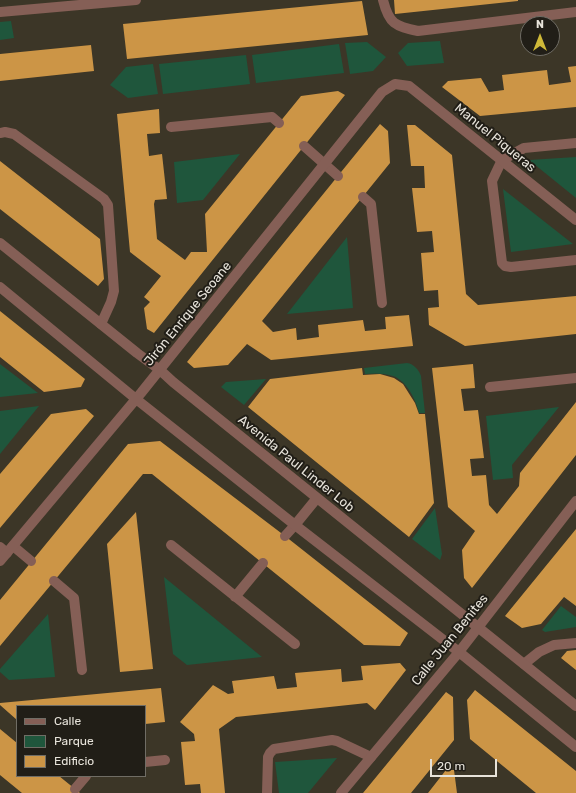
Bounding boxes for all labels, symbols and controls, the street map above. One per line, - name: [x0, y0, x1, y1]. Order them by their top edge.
- north arrow: [520, 16, 560, 56]
- text: N: [536, 18, 544, 31]
- street label: Manuel Piqueras: [451, 101, 539, 175]
- street label: Jirón Enrique Seoane: [141, 259, 235, 369]
- street label: Avenida Paul Linder Lob: [235, 412, 357, 516]
- street label: Calle Juan Benites: [408, 591, 492, 689]
- legend: [16, 705, 146, 777]
- text: Calle: [54, 714, 81, 728]
- text: Parque: [54, 734, 94, 748]
- scale bar: [432, 751, 499, 777]
- text: Edificio: [54, 754, 94, 768]
- text: 20 m: [437, 759, 465, 773]

